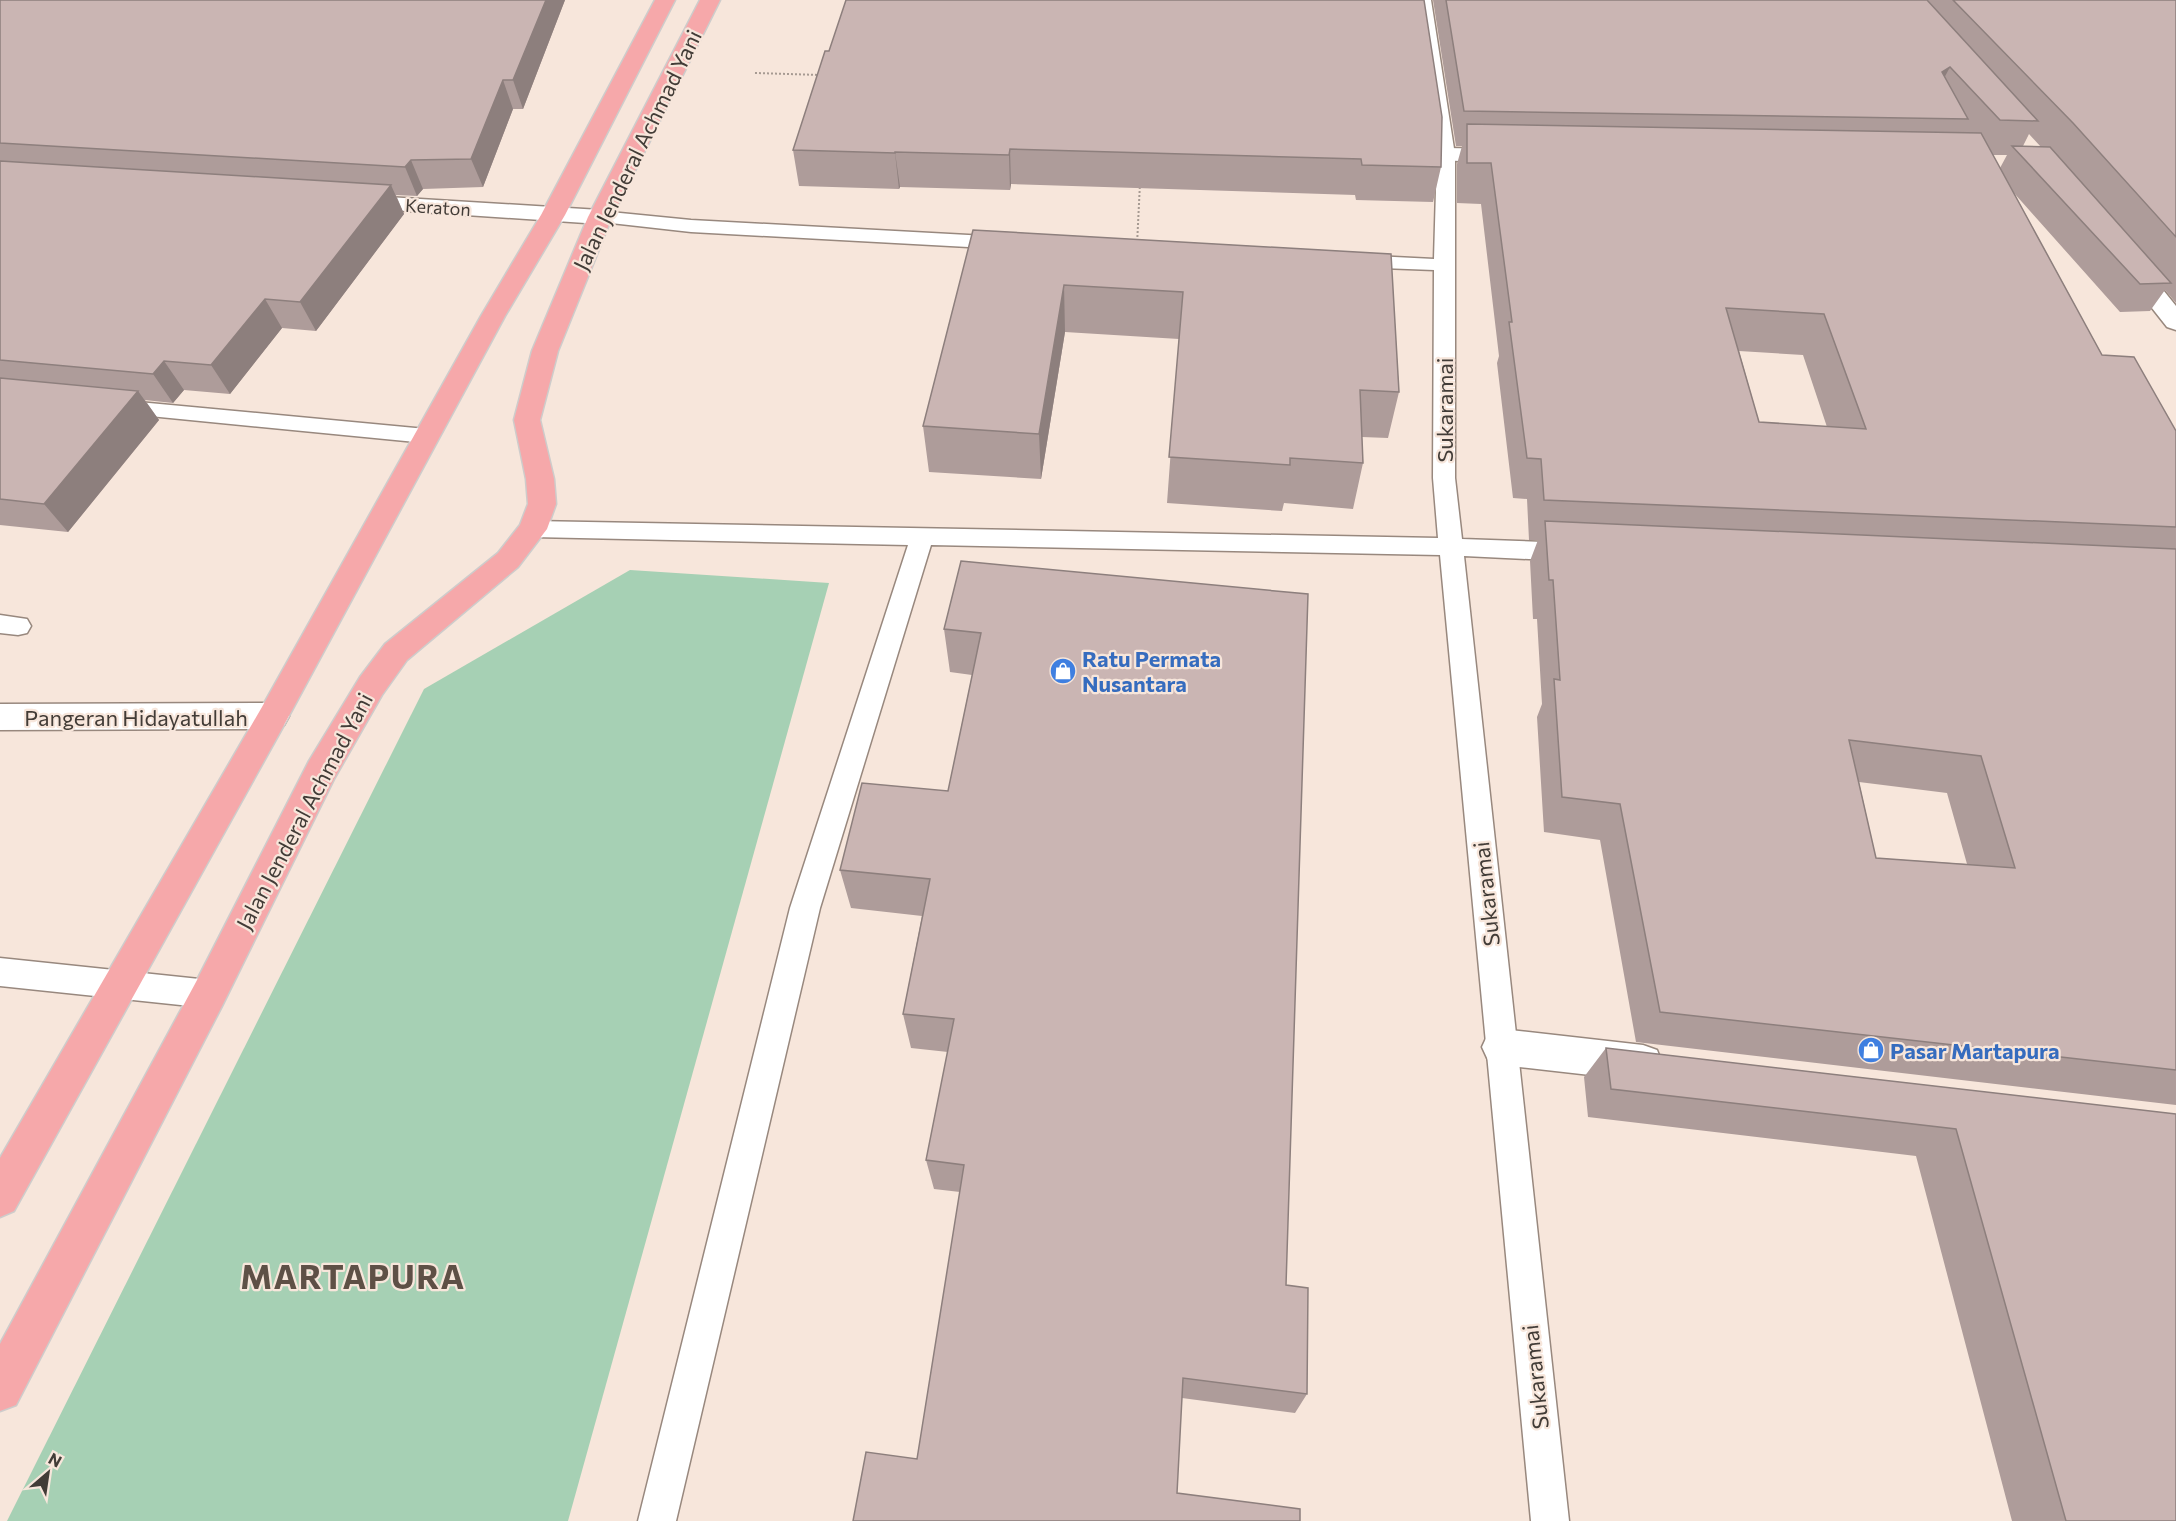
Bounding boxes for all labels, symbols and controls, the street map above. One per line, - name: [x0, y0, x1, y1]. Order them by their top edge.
- street label: Jalan Jenderal Achmad Yani: [567, 25, 707, 275]
- street label: Keraton: [404, 194, 472, 220]
- street label: Sukaramai: [1431, 357, 1458, 463]
- place label: Ratu Permata Nusantara: [1082, 645, 1221, 697]
- shop icon: Ratu Permata Nusantara: [1048, 656, 1078, 686]
- street label: Jalan Jenderal Achmad Yani: [230, 688, 378, 934]
- street label: Pangeran Hidayatullah: [24, 704, 248, 731]
- street label: Sukaramai: [1467, 840, 1505, 948]
- shop icon: Pasar Martapura: [1856, 1035, 1886, 1065]
- place label: Pasar Martapura: [1890, 1037, 2060, 1064]
- district label: MARTAPURA: [240, 1255, 466, 1296]
- street label: Sukaramai: [1516, 1323, 1554, 1431]
- north arrow: [18, 1443, 78, 1503]
- text: N: [46, 1448, 65, 1471]

